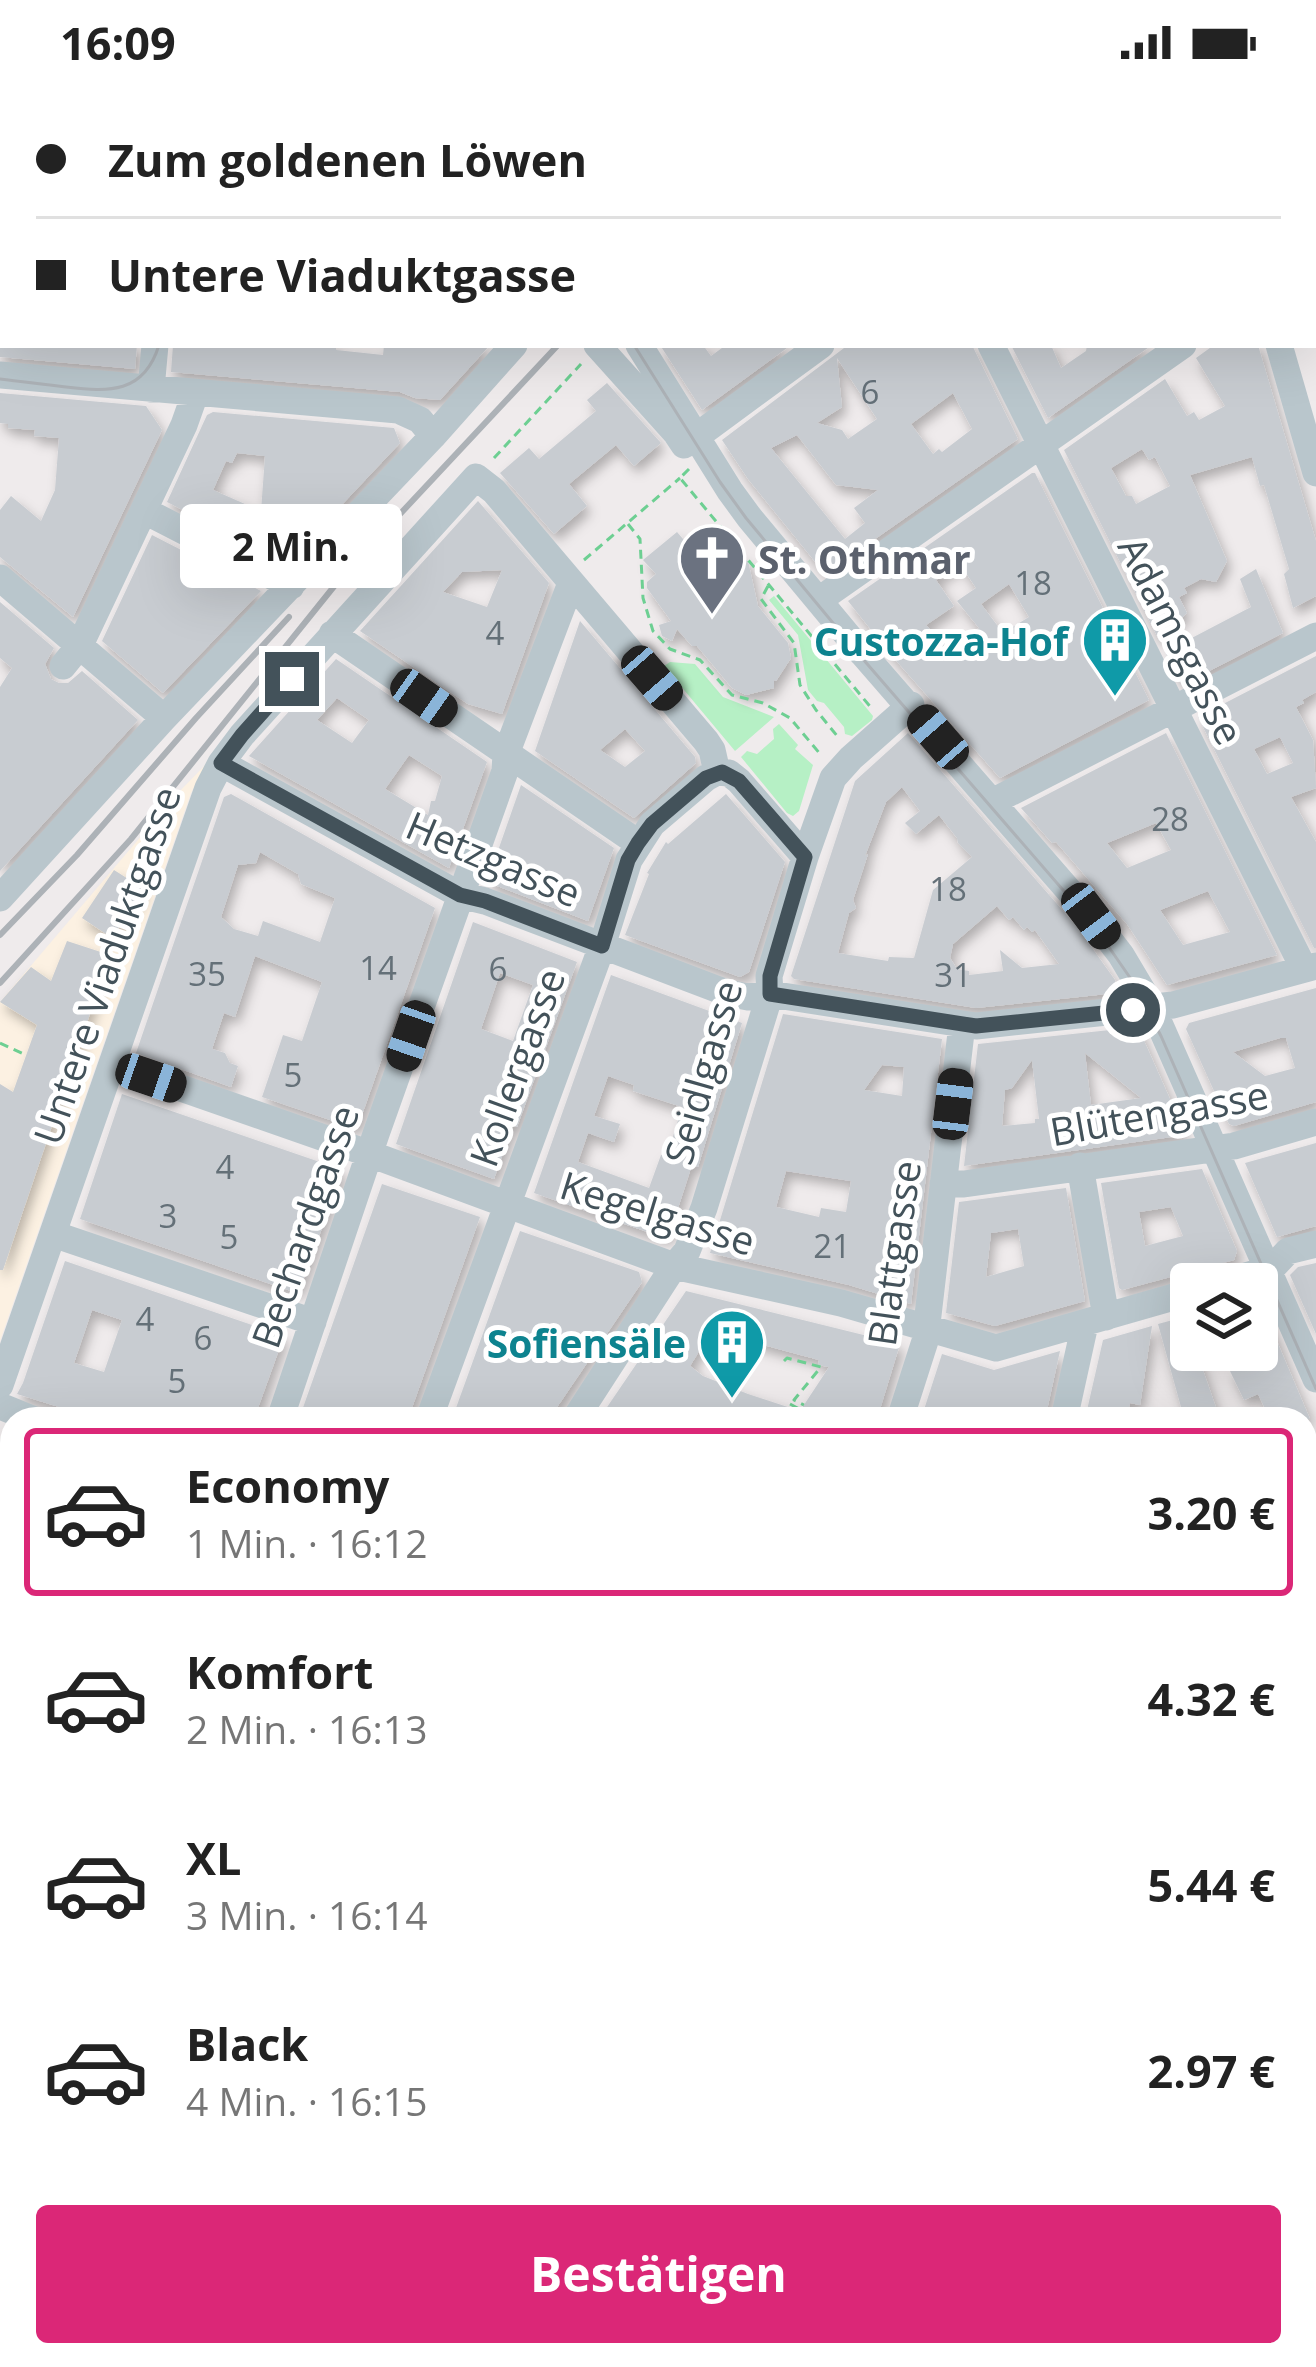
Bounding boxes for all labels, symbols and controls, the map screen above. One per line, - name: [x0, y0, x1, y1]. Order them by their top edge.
- text: 16:09: [60, 12, 176, 73]
- text: Zum goldenen Löwen: [108, 129, 587, 190]
- text: Untere Viaduktgasse: [108, 244, 576, 305]
- house number: 6: [861, 369, 879, 414]
- callout: 2 Min.: [181, 505, 403, 589]
- text: 2 Min.: [232, 519, 350, 572]
- church icon: St. Othmar: [677, 523, 747, 617]
- street label: Adamsgasse: [1107, 527, 1257, 753]
- place label: St. Othmar: [758, 532, 971, 585]
- house number: 18: [1014, 560, 1052, 605]
- building icon: Custozza-Hof: [1080, 605, 1150, 699]
- house number: 4: [486, 610, 505, 655]
- place label: Custozza-Hof: [814, 614, 1070, 667]
- car: [615, 639, 689, 717]
- route end: [265, 652, 319, 706]
- car: [384, 663, 464, 733]
- car: [901, 698, 975, 776]
- street label: Untere Viaduktgasse: [20, 779, 192, 1151]
- house number: 28: [1151, 796, 1189, 841]
- street label: Hetzgasse: [399, 798, 589, 918]
- house number: 18: [929, 866, 967, 911]
- car: [1055, 876, 1127, 956]
- house number: 14: [359, 945, 397, 990]
- house number: 6: [489, 946, 507, 991]
- house number: 35: [188, 951, 226, 996]
- house number: 31: [934, 952, 972, 997]
- street label: Kollergasse: [456, 961, 576, 1173]
- street label: Seidlgasse: [651, 974, 753, 1170]
- route start: [1106, 983, 1160, 1037]
- car: [382, 996, 440, 1076]
- car: [111, 1049, 191, 1107]
- house number: 5: [284, 1052, 302, 1097]
- car: [931, 1066, 975, 1142]
- street label: Blütengasse: [1046, 1067, 1272, 1157]
- street label: Bechardgasse: [238, 1098, 370, 1354]
- house number: 4: [216, 1144, 235, 1189]
- street label: Kegelgasse: [554, 1157, 762, 1267]
- street label: Blattgasse: [854, 1157, 932, 1349]
- house number: 3: [159, 1193, 177, 1238]
- house number: 5: [220, 1214, 238, 1259]
- house number: 21: [813, 1223, 851, 1268]
- map controls: [1170, 1263, 1278, 1371]
- button: layers: [1170, 1263, 1278, 1371]
- house number: 4: [136, 1296, 155, 1341]
- building icon: Sofiensäle: [697, 1307, 767, 1401]
- house number: 6: [194, 1315, 212, 1360]
- place label: Sofiensäle: [487, 1316, 686, 1369]
- house number: 5: [168, 1358, 186, 1403]
- text: Economy: [186, 1455, 389, 1516]
- icon: car: [42, 1458, 150, 1566]
- text: 3.20 €: [1148, 1482, 1275, 1543]
- text: 1 Min. · 16:12: [186, 1516, 427, 1569]
- text: Komfort: [186, 1641, 373, 1702]
- icon: car: [42, 1644, 150, 1752]
- text: 4.32 €: [1148, 1668, 1275, 1729]
- text: 2 Min. · 16:13: [186, 1702, 427, 1755]
- text: XL: [186, 1827, 241, 1888]
- icon: car: [42, 1830, 150, 1938]
- text: 5.44 €: [1148, 1854, 1275, 1915]
- text: 3 Min. · 16:14: [186, 1888, 427, 1941]
- text: Black: [186, 2013, 308, 2074]
- icon: car: [42, 2016, 150, 2124]
- text: 2.97 €: [1148, 2040, 1275, 2101]
- text: 4 Min. · 16:15: [186, 2074, 427, 2127]
- button: Bestätigen: [36, 2205, 1281, 2343]

